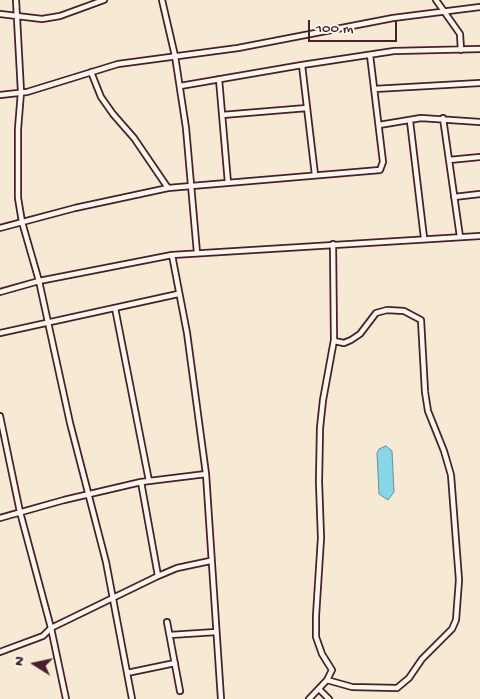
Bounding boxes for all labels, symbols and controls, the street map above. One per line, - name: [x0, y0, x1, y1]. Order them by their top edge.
- scale bar: [310, 10, 399, 42]
- text: 100 m: [316, 20, 353, 38]
- north arrow: [10, 639, 60, 689]
- text: N: [11, 655, 29, 667]

